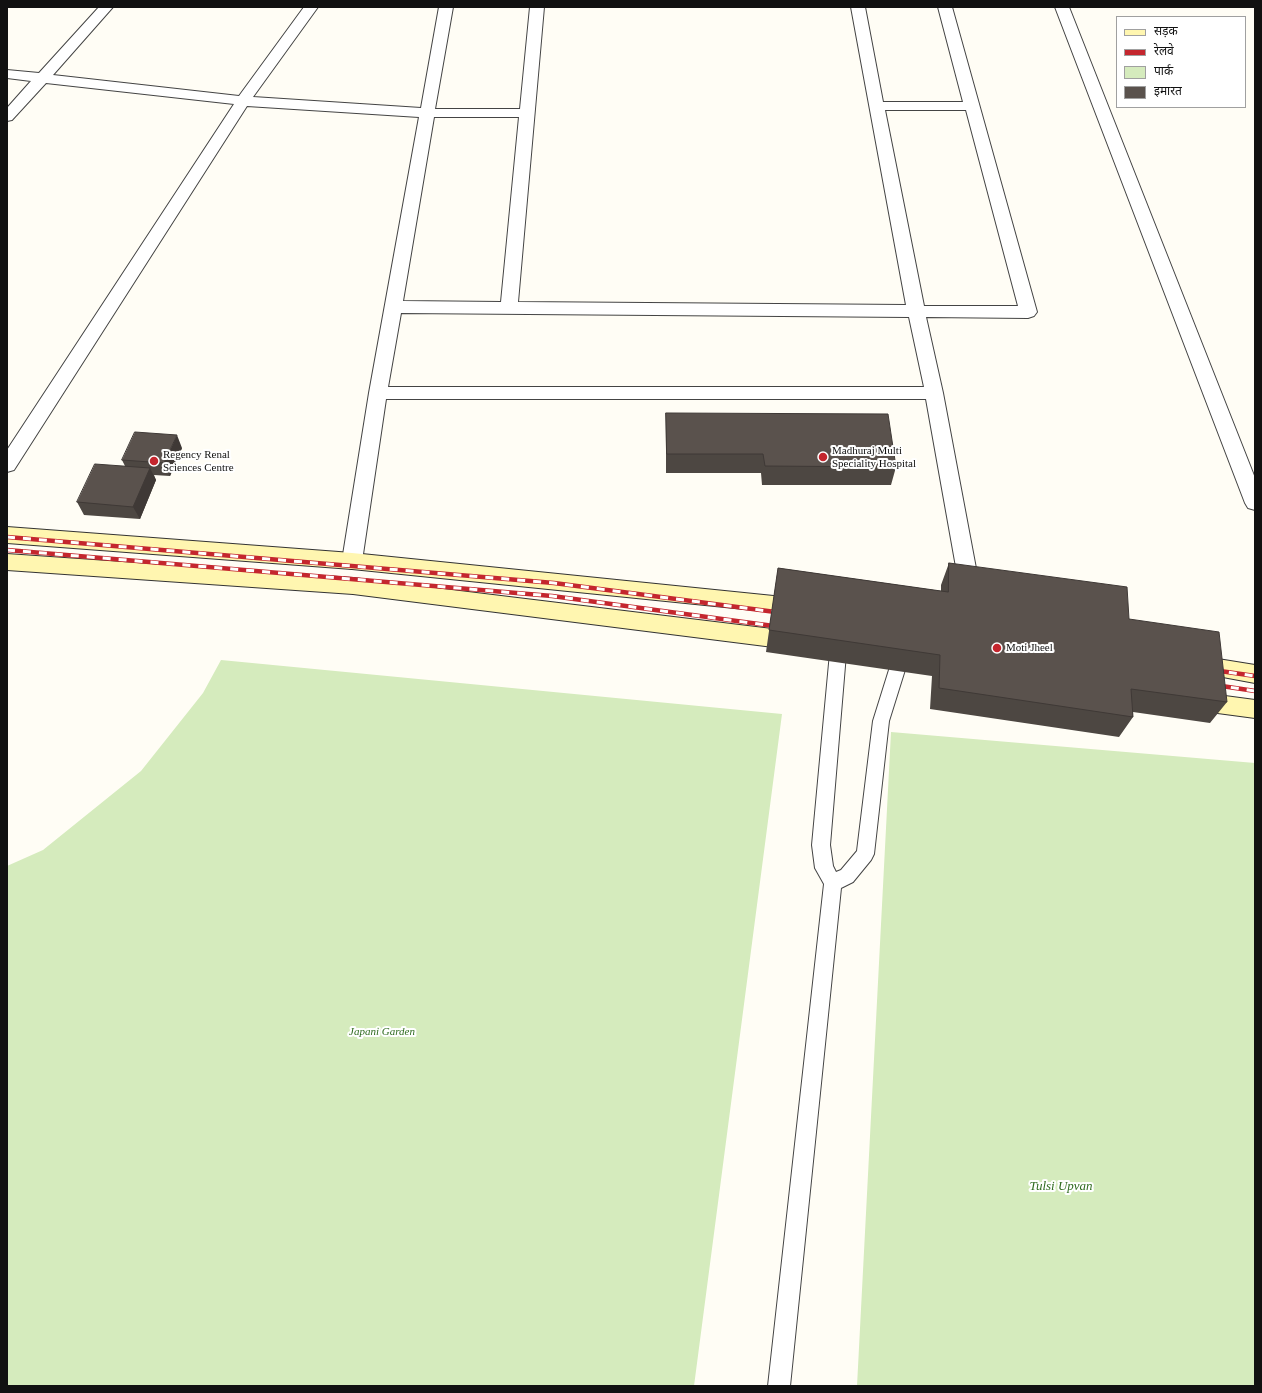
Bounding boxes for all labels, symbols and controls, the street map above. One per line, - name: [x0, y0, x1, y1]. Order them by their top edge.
- legend: [1116, 16, 1246, 108]
- text: सड़क: [1154, 24, 1178, 40]
- text: रेलवे: [1154, 44, 1174, 60]
- text: पार्क: [1154, 64, 1173, 80]
- text: इमारत: [1154, 84, 1182, 100]
- place label: Madhuraj Multi Speciality Hospital: [832, 444, 926, 470]
- place label: Regency Renal Sciences Centre: [163, 448, 244, 474]
- marker: Madhuraj Multi Speciality Hospital: [817, 451, 829, 463]
- marker: Regency Renal Sciences Centre: [148, 455, 160, 467]
- place label: Moti Jheel: [1006, 641, 1057, 655]
- marker: Moti Jheel: [991, 642, 1003, 654]
- park label: Japani Garden: [346, 1025, 418, 1039]
- park label: Tulsi Upvan: [1026, 1179, 1096, 1195]

